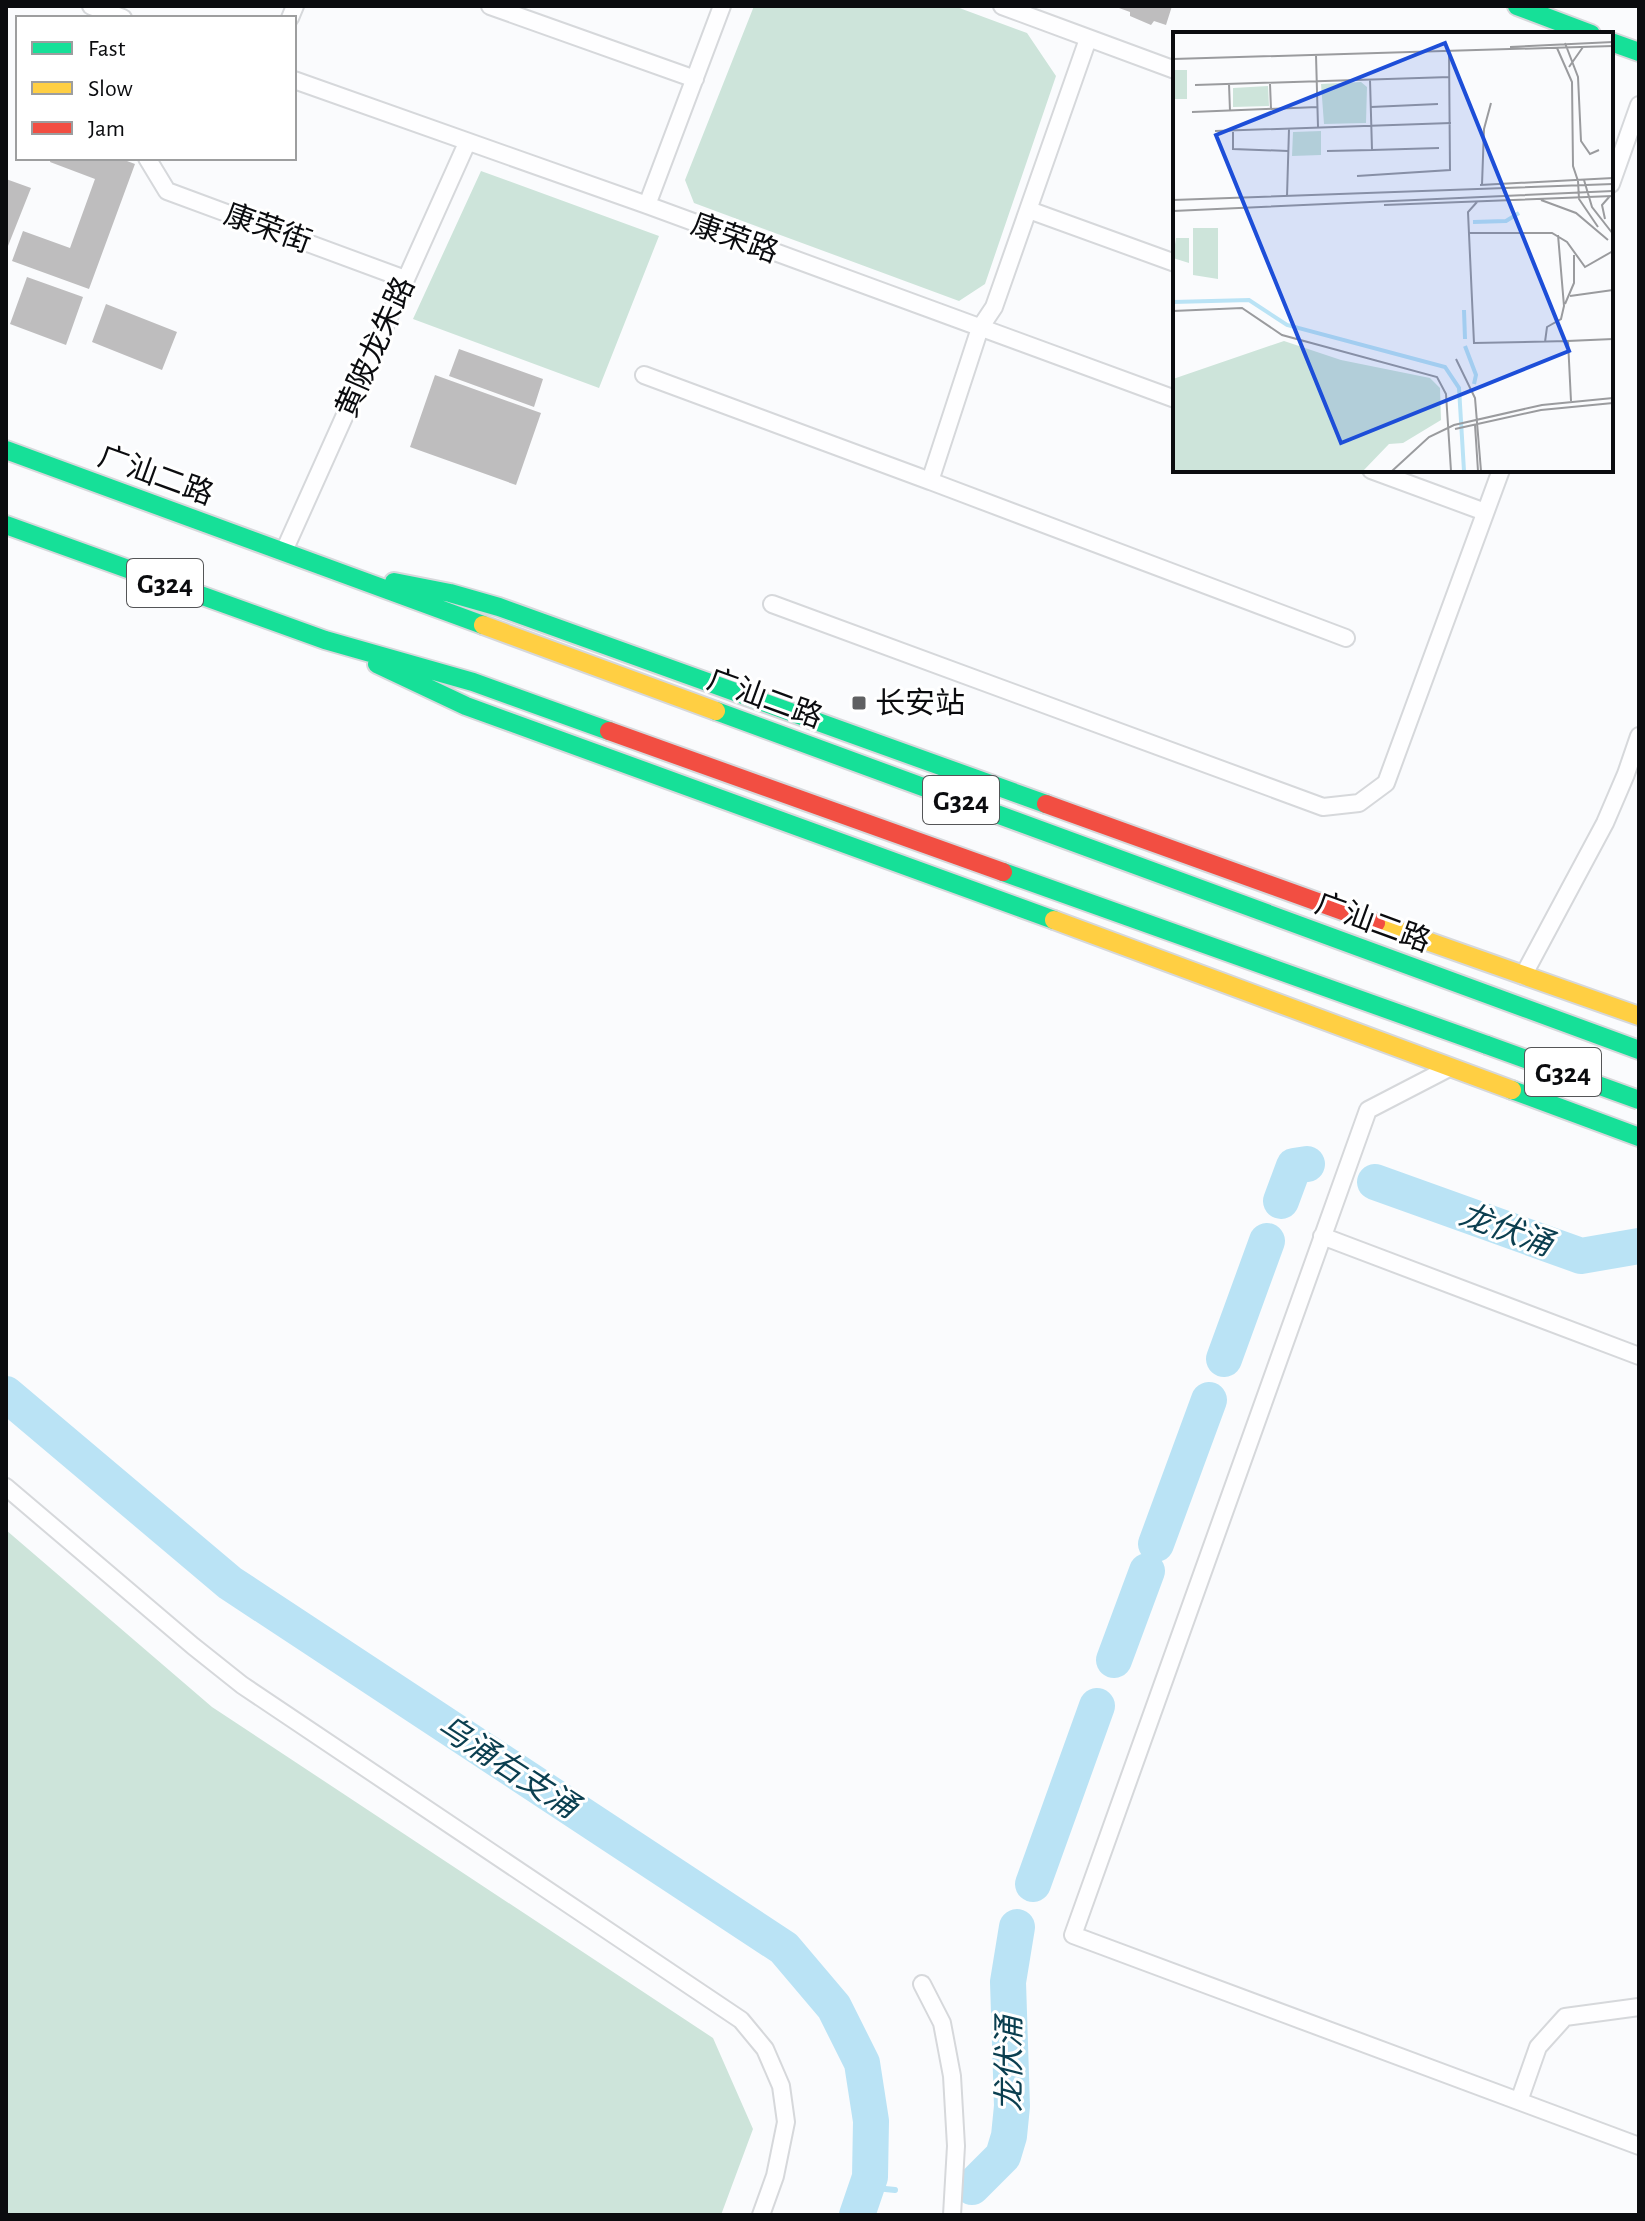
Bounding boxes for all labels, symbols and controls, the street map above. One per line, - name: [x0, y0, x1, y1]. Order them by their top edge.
- legend: [16, 16, 296, 160]
- inset map: [1173, 32, 1613, 472]
- text: Fast: [88, 37, 126, 61]
- text: Slow: [88, 77, 133, 101]
- text: Jam: [88, 117, 125, 141]
- street label: 康荣街: [220, 198, 316, 258]
- street label: 康荣路: [687, 208, 783, 268]
- street label: 黄陂龙朱路: [330, 272, 420, 422]
- street label: 广汕二路: [94, 439, 218, 511]
- road number: G324: [127, 559, 203, 607]
- street label: 广汕二路: [703, 662, 827, 734]
- place label: 长安站: [875, 687, 965, 719]
- marker: 长安站: [850, 694, 868, 712]
- road number: G324: [923, 776, 999, 824]
- street label: 广汕二路: [1311, 886, 1435, 958]
- road number: G324: [1525, 1048, 1601, 1096]
- water label: 龙伏涌: [1455, 1198, 1559, 1262]
- water label: 乌涌右支涌: [432, 1708, 587, 1825]
- water label: 龙伏涌: [993, 2013, 1026, 2112]

